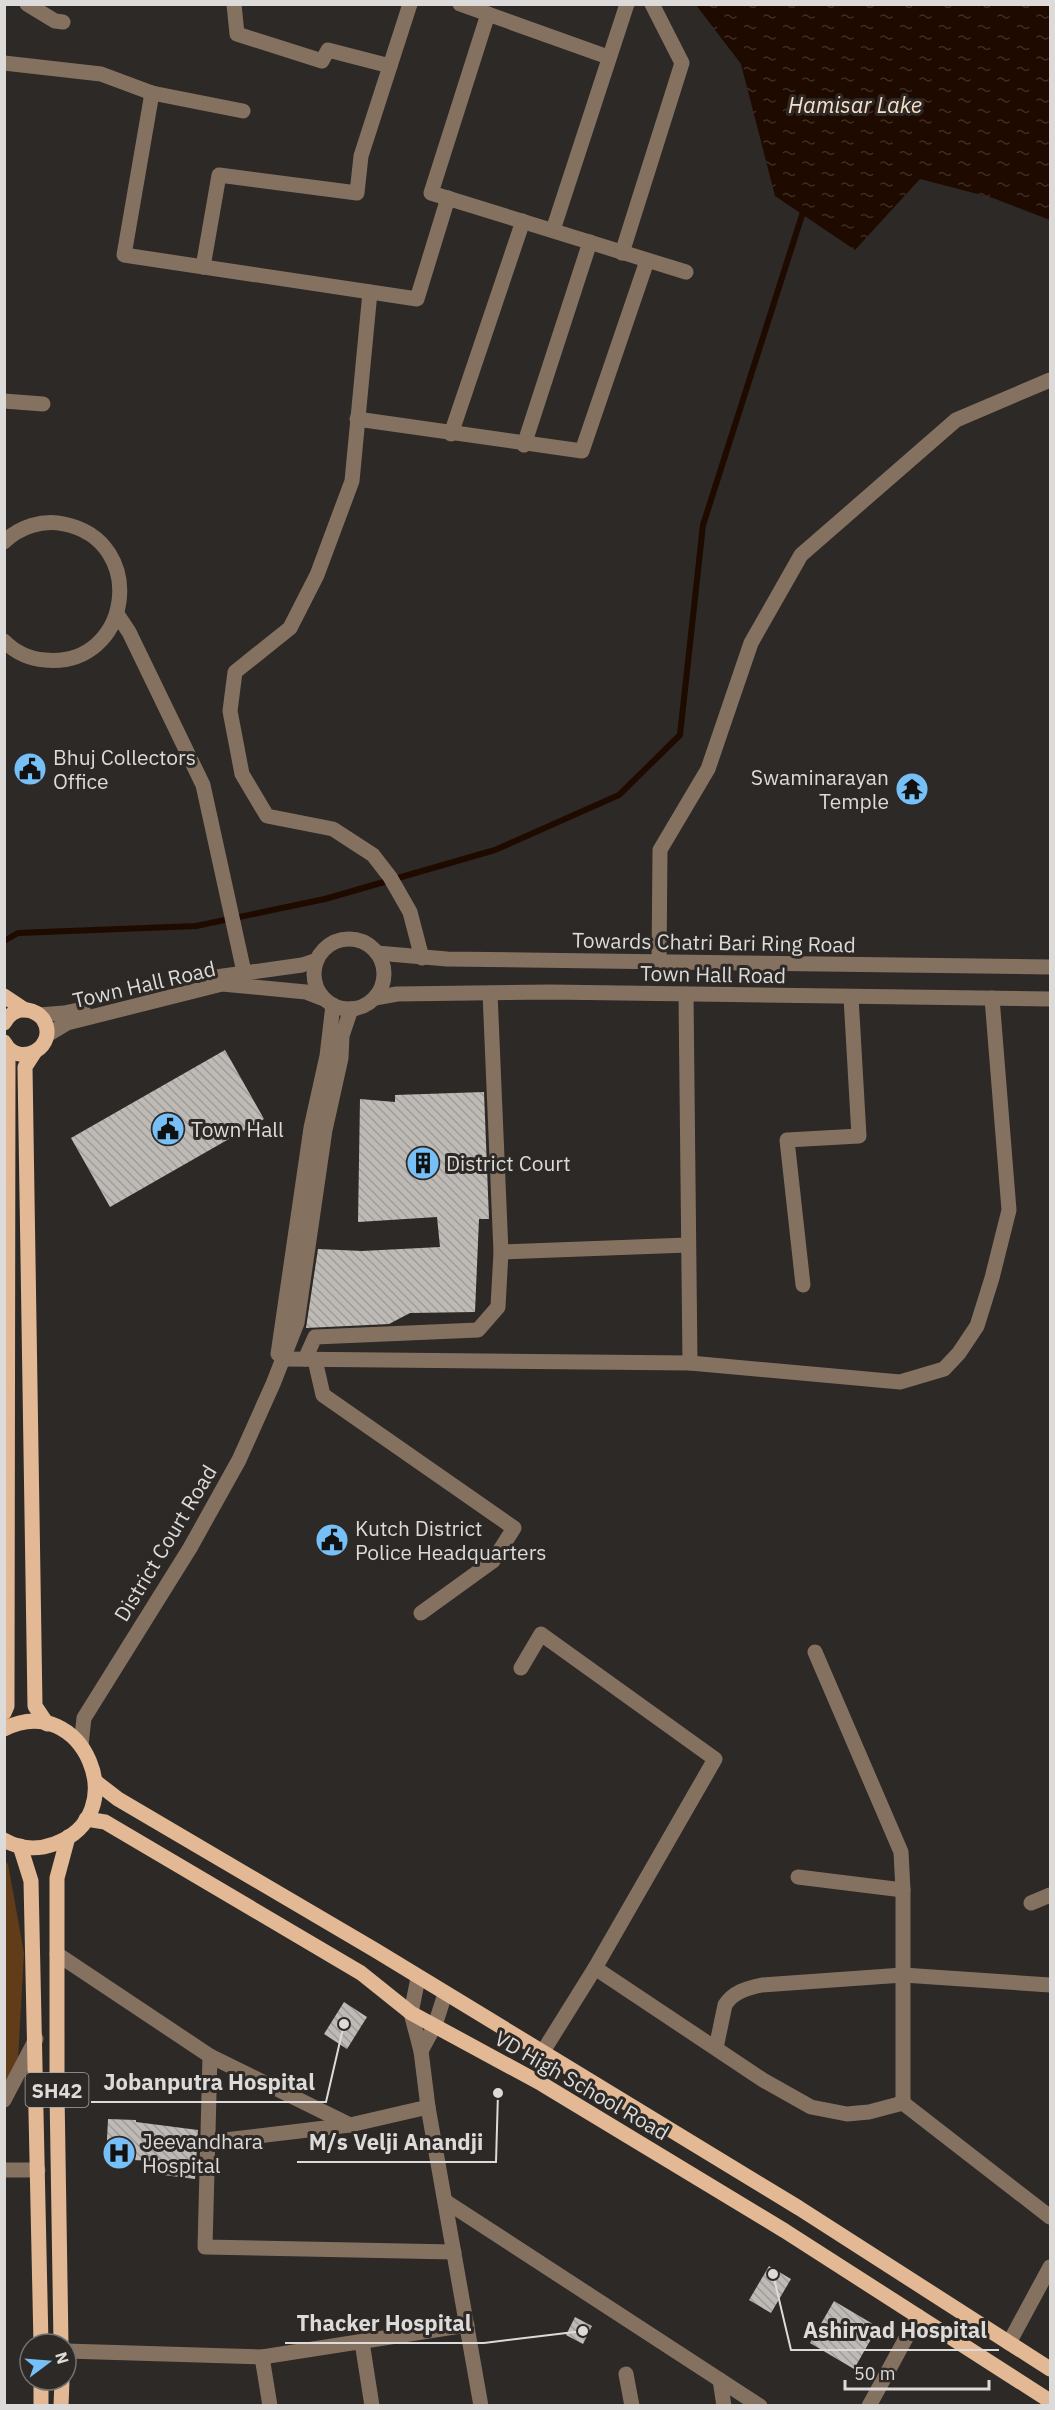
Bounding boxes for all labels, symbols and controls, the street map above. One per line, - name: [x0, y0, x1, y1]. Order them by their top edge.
- water label: Hamisar Lake: [788, 90, 922, 119]
- place label: Bhuj Collectors Office: [53, 743, 196, 795]
- public building icon: Bhuj Collectors Office: [12, 751, 48, 787]
- place label: Swaminarayan Temple: [751, 763, 889, 815]
- temple icon: Swaminarayan Temple: [894, 771, 930, 807]
- street label: Towards Chatri Bari Ring Road: [572, 926, 856, 958]
- street label: Town Hall Road: [70, 954, 218, 1014]
- street label: Town Hall Road: [640, 959, 786, 989]
- public building icon: Town Hall: [150, 1111, 186, 1147]
- place label: Town Hall: [191, 1115, 284, 1143]
- building icon: District Court: [405, 1145, 441, 1181]
- place label: District Court: [446, 1149, 571, 1177]
- street label: District Court Road: [107, 1460, 223, 1626]
- place label: Kutch District Police Headquarters: [355, 1514, 547, 1566]
- public building icon: Kutch District Police Headquarters: [314, 1522, 350, 1558]
- street label: VD High School Road: [490, 2024, 674, 2146]
- callout: Jobanputra Hospital: [91, 2062, 326, 2102]
- text: Jobanputra Hospital: [103, 2067, 315, 2096]
- road number: SH42: [26, 2073, 88, 2107]
- callout: M/s Velji Anandji: [297, 2122, 496, 2162]
- place label: Jeevandhara Hospital: [142, 2127, 263, 2179]
- text: M/s Velji Anandji: [309, 2127, 483, 2156]
- hospital icon: Jeevandhara Hospital: [101, 2135, 137, 2171]
- callout: Thacker Hospital: [285, 2303, 484, 2343]
- text: Thacker Hospital: [296, 2308, 472, 2337]
- callout: Ashirvad Hospital: [791, 2310, 999, 2350]
- text: Ashirvad Hospital: [803, 2315, 987, 2344]
- north arrow: [18, 2332, 78, 2392]
- text: N: [51, 2350, 74, 2366]
- scale bar: [845, 2353, 989, 2391]
- text: 50 m: [854, 2362, 896, 2385]

